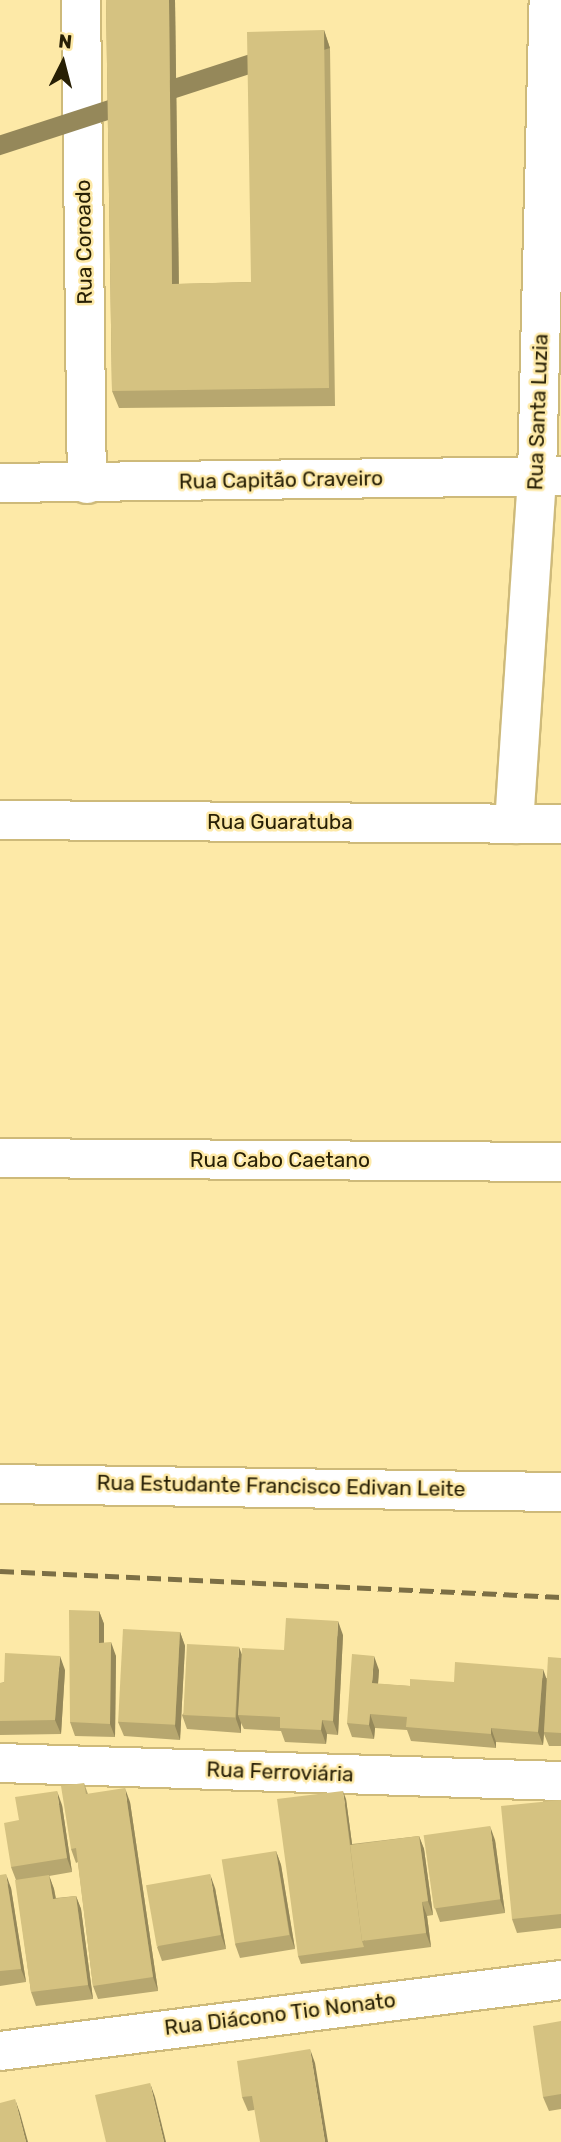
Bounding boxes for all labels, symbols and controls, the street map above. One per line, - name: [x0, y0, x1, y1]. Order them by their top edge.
- north arrow: [28, 28, 98, 98]
- text: N: [57, 29, 73, 54]
- street label: Rua Coroado: [70, 179, 98, 305]
- street label: Rua Santa Luzia: [523, 333, 553, 491]
- street label: Rua Capitão Craveiro: [179, 466, 383, 494]
- street label: Rua Guaratuba: [207, 809, 353, 835]
- street label: Rua Cabo Caetano: [190, 1147, 370, 1173]
- street label: Rua Estudante Francisco Edivan Leite: [96, 1470, 466, 1502]
- street label: Rua Ferroviária: [206, 1757, 354, 1787]
- street label: Rua Diácono Tio Nonato: [163, 1987, 397, 2041]

